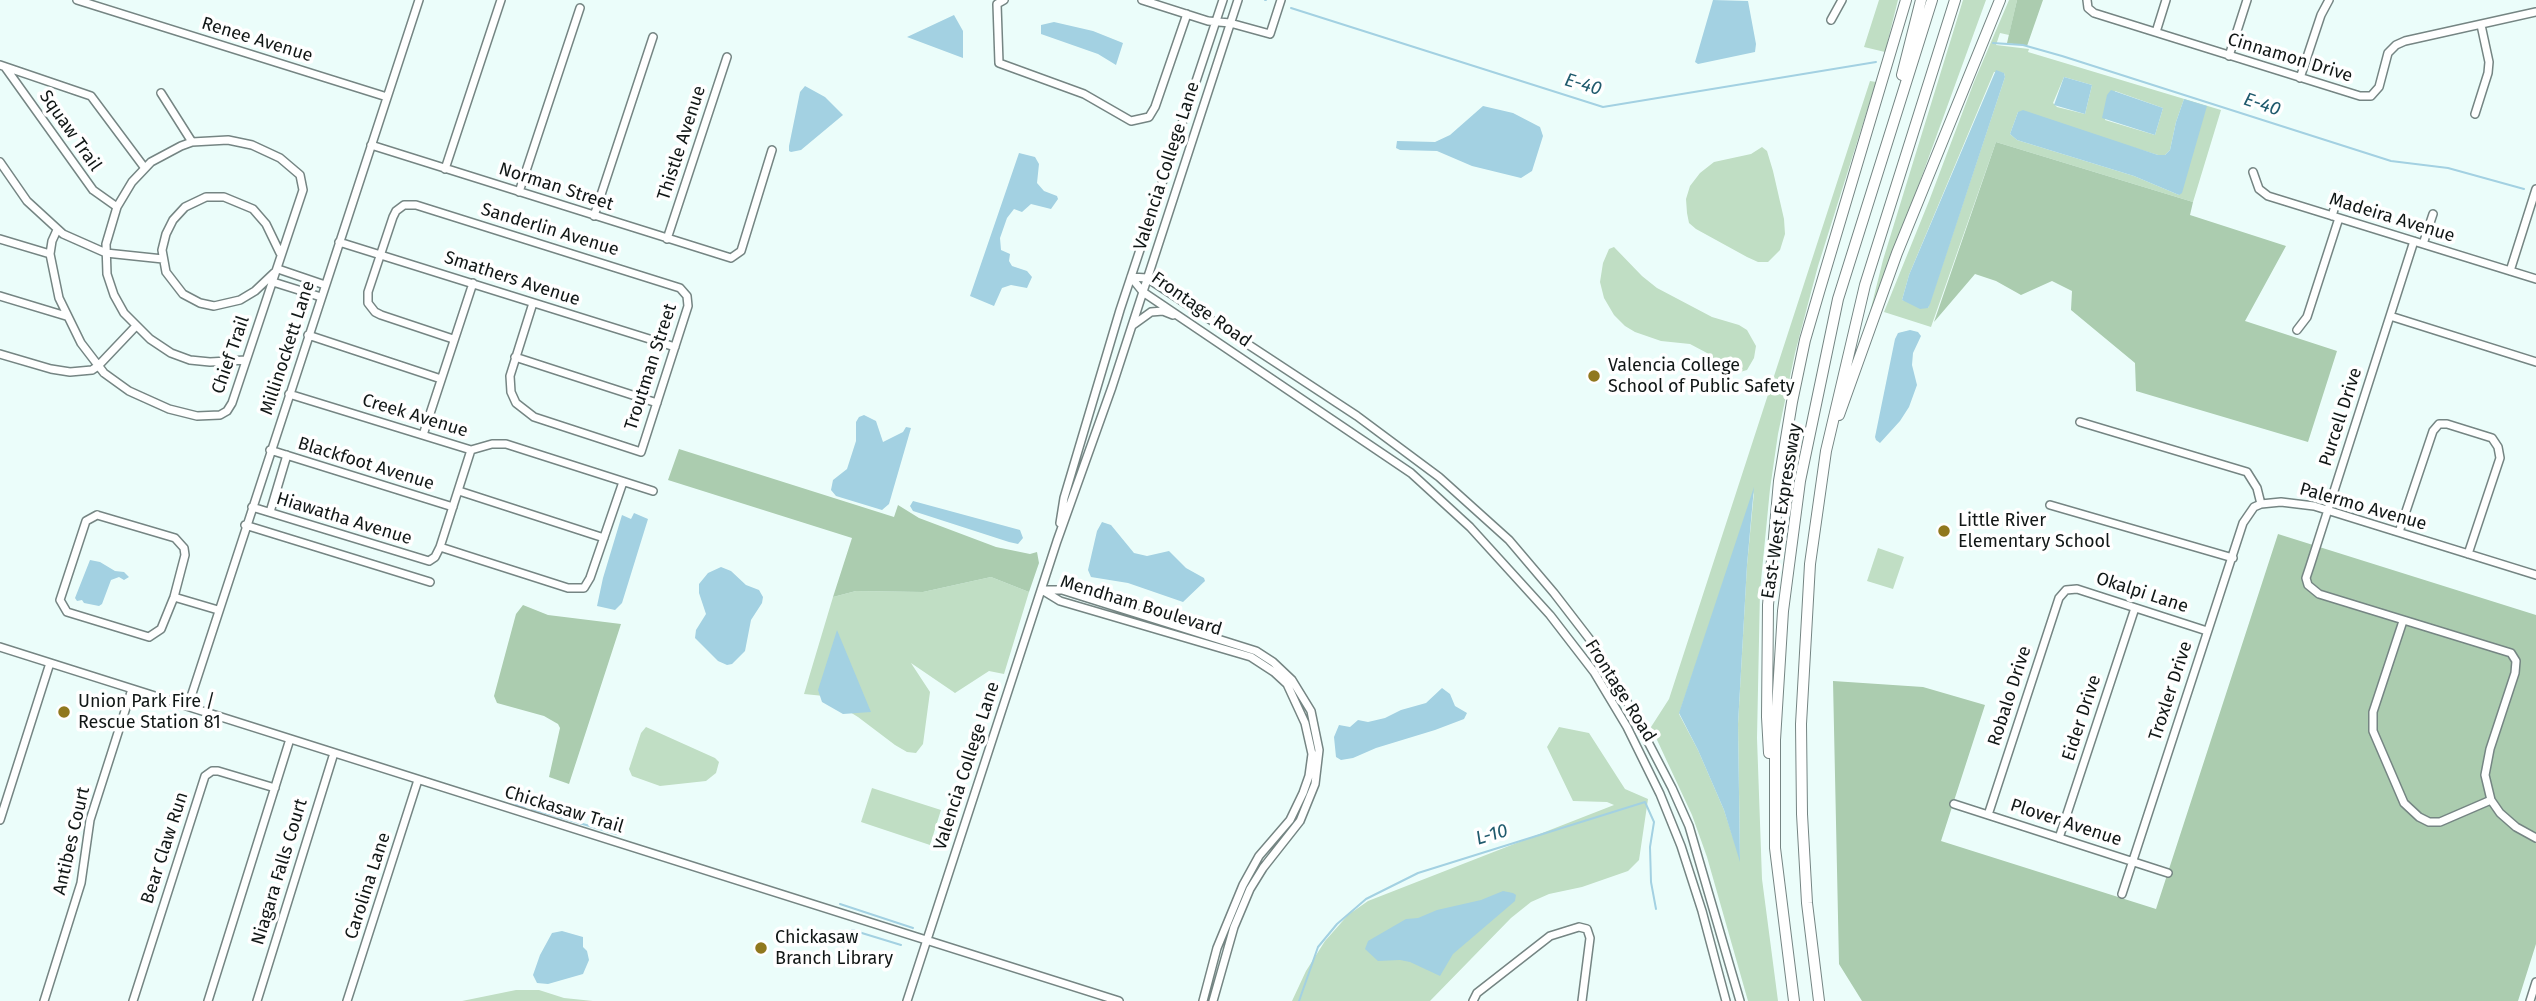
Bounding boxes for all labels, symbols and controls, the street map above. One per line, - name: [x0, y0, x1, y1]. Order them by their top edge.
- street label: Renee Avenue: [199, 13, 315, 67]
- street label: Cinnamon Drive: [2225, 29, 2355, 87]
- water label: E-40: [1562, 69, 1604, 101]
- street label: Valencia College Lane: [1130, 79, 1204, 253]
- street label: Thistle Avenue: [653, 83, 711, 203]
- street label: Squaw Trail: [34, 86, 106, 176]
- water label: E-40: [2241, 88, 2283, 122]
- street label: Norman Street: [496, 158, 616, 216]
- street label: Madeira Avenue: [2327, 189, 2457, 247]
- street label: Sanderlin Avenue: [478, 199, 622, 261]
- street label: Smathers Avenue: [441, 247, 583, 311]
- street label: Frontage Road: [1147, 268, 1255, 352]
- street label: Millinockett Lane: [256, 278, 320, 418]
- street label: Troutman Street: [620, 301, 682, 433]
- street label: Chief Trail: [208, 313, 254, 397]
- place label: Valencia College School of Public Safety: [1608, 355, 1795, 398]
- street label: Purcell Drive: [2315, 365, 2367, 469]
- marker: Valencia College School of Public Safety: [1586, 368, 1602, 384]
- street label: Creek Avenue: [359, 390, 471, 442]
- street label: East-West Expressway: [1757, 422, 1807, 600]
- street label: Blackfoot Avenue: [295, 433, 437, 495]
- street label: Palermo Avenue: [2297, 478, 2429, 536]
- street label: Hiawatha Avenue: [273, 488, 415, 550]
- place label: Little River Elementary School: [1958, 510, 2110, 552]
- marker: Little River Elementary School: [1936, 523, 1952, 539]
- street label: Okalpi Lane: [2093, 568, 2191, 618]
- street label: Mendham Boulevard: [1057, 571, 1225, 641]
- street label: Frontage Road: [1580, 636, 1660, 746]
- street label: Troxler Drive: [2145, 639, 2197, 743]
- street label: Robalo Drive: [1984, 643, 2036, 749]
- street label: Eider Drive: [2058, 672, 2106, 764]
- street label: Valencia College Lane: [930, 679, 1004, 853]
- place label: Union Park Fire / Rescue Station 81: [78, 691, 221, 734]
- marker: Union Park Fire / Rescue Station 81: [56, 704, 72, 720]
- street label: Chickasaw Trail: [502, 782, 626, 838]
- street label: Antibes Court: [49, 785, 95, 897]
- street label: Bear Claw Run: [137, 789, 193, 907]
- street label: Plover Avenue: [2008, 795, 2124, 851]
- street label: Niagara Falls Court: [247, 796, 313, 948]
- water label: L-10: [1473, 819, 1511, 851]
- street label: Carolina Lane: [341, 830, 395, 942]
- place label: Chickasaw Branch Library: [775, 927, 893, 970]
- marker: Chickasaw Branch Library: [753, 940, 769, 956]

